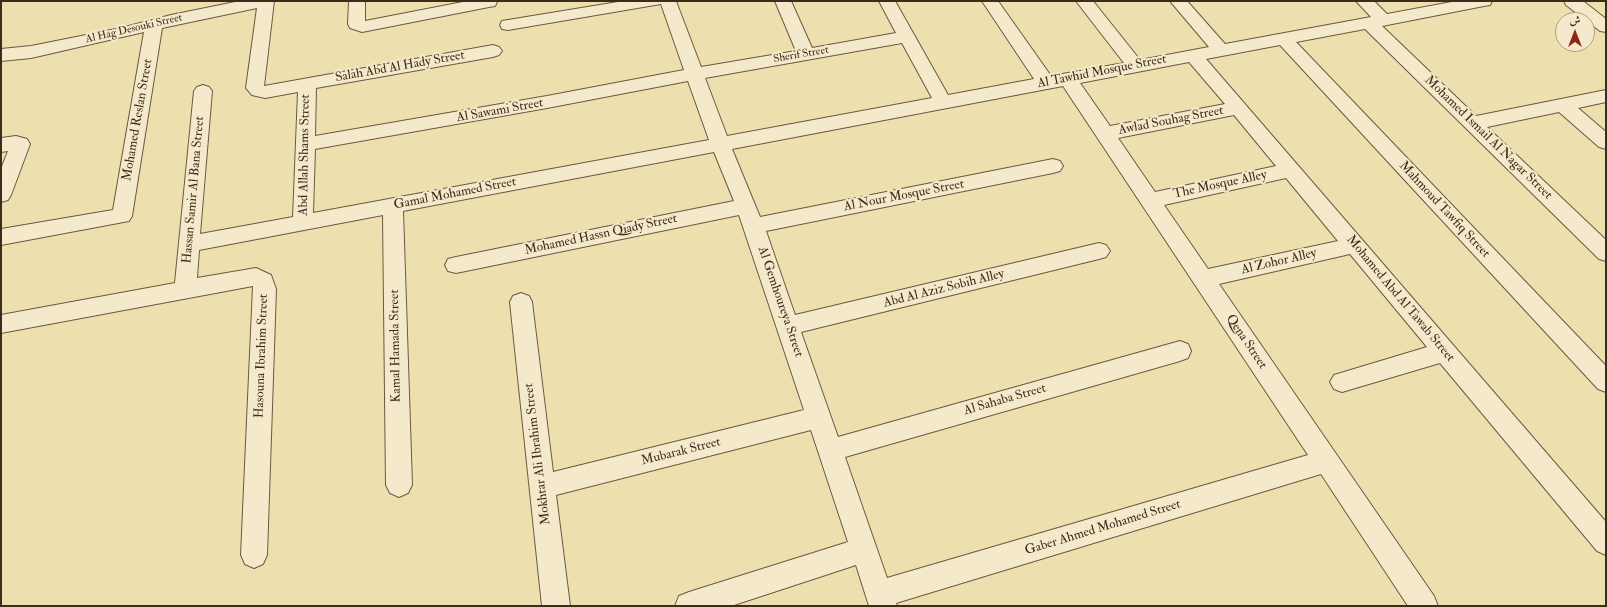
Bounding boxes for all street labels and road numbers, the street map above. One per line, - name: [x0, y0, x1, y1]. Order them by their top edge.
- street label: Al Hag Desouki Street: [84, 11, 184, 47]
- street label: Sherif Street: [772, 44, 830, 66]
- street label: Salah Abd Al Hady Street: [334, 48, 466, 86]
- street label: Al Tawhid Mosque Street: [1036, 52, 1168, 92]
- street label: Mohamed Reslan Street: [120, 58, 156, 182]
- street label: Mohamed Ismail Al Nagar Street: [1421, 73, 1555, 203]
- street label: Abd Allah Shams Street: [296, 94, 314, 216]
- street label: Al Sawami Street: [455, 96, 545, 126]
- street label: Awlad Souhag Street: [1117, 103, 1225, 139]
- street label: Hassan Samir Al Bana Street: [180, 116, 208, 264]
- street label: Mahmoud Tawfiq Street: [1395, 159, 1493, 261]
- street label: The Mosque Alley: [1172, 167, 1268, 203]
- street label: Gamal Mohamed Street: [392, 174, 518, 214]
- street label: Al Nour Mosque Street: [842, 177, 966, 215]
- street label: Mohamed Hassn Qiady Street: [523, 211, 679, 259]
- street label: Mohamed Abd Al Tawab Street: [1342, 232, 1458, 366]
- street label: Al Gemhoureya Street: [754, 245, 806, 359]
- street label: Al Zohor Alley: [1240, 246, 1318, 278]
- street label: Abd Al Aziz Sobih Alley: [882, 266, 1006, 312]
- street label: Kamal Hamada Street: [387, 289, 405, 403]
- street label: Hasouna Ibrahim Street: [252, 294, 272, 418]
- street label: Qena Street: [1222, 312, 1270, 372]
- street label: Al Sahaba Street: [962, 381, 1048, 419]
- street label: Mokhtar Ali Ibrahim Street: [522, 382, 554, 526]
- street label: Mubarak Street: [640, 435, 722, 469]
- street label: Gaber Ahmed Mohamed Street: [1023, 497, 1183, 559]

